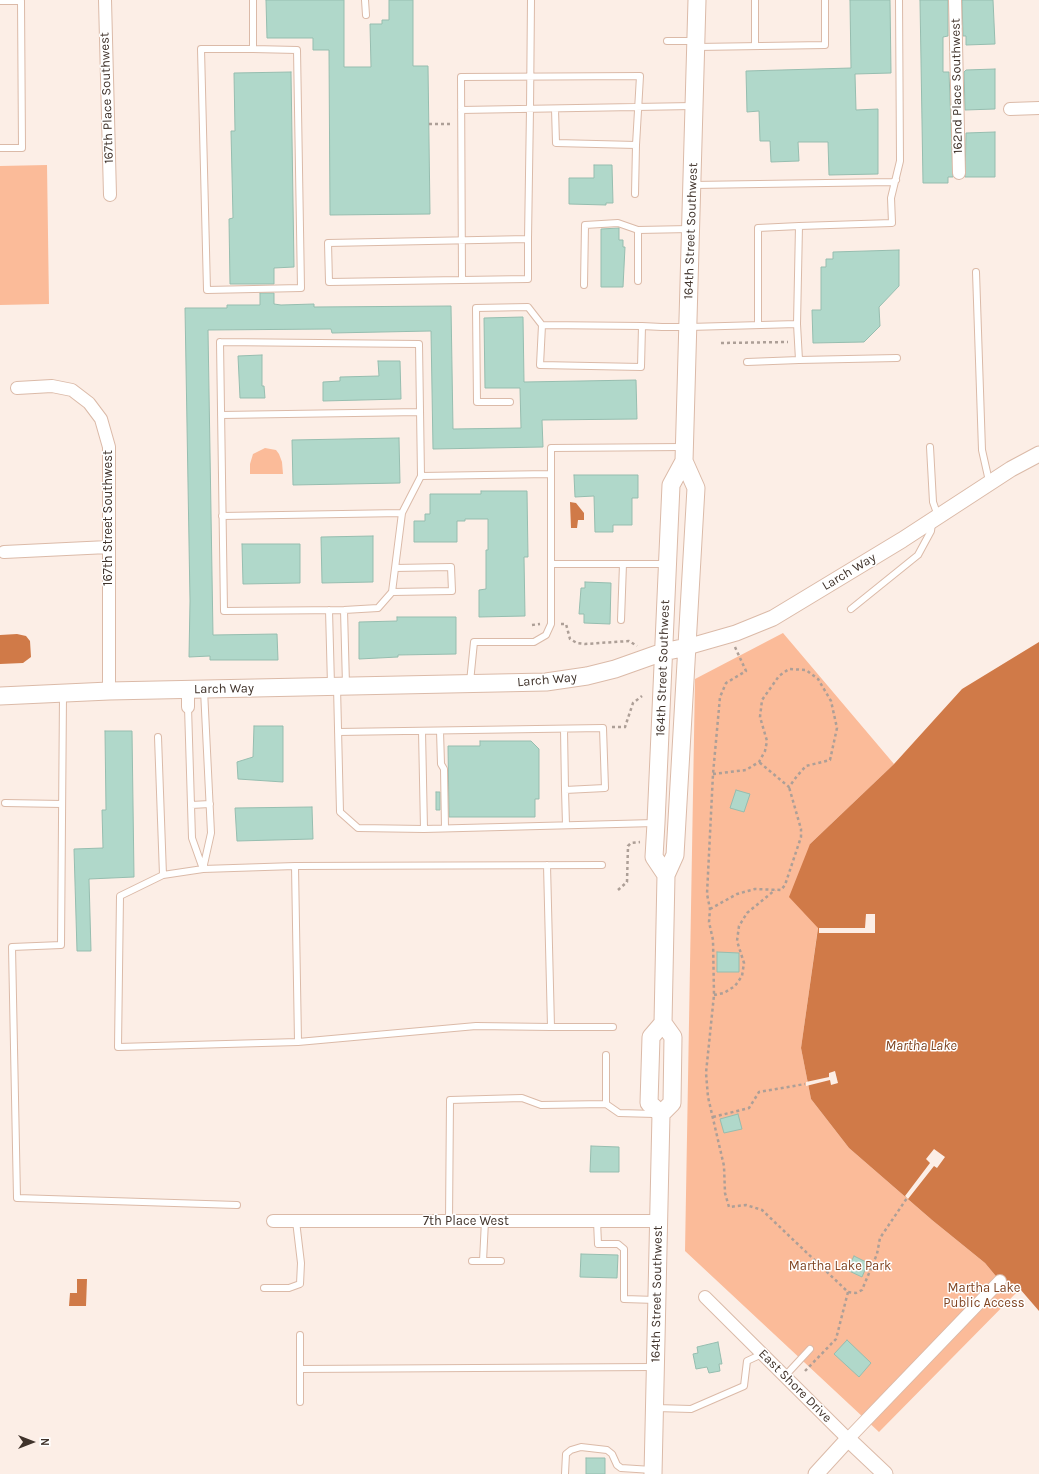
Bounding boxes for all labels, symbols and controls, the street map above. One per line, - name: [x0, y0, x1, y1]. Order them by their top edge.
- street label: 162nd Place Southwest: [948, 18, 966, 154]
- street label: 167th Place Southwest: [97, 32, 117, 164]
- street label: 164th Street Southwest: [681, 162, 701, 300]
- street label: 167th Street Southwest: [100, 450, 116, 586]
- street label: Larch Way: [819, 550, 879, 594]
- street label: 164th Street Southwest: [653, 599, 673, 737]
- street label: Larch Way: [516, 670, 578, 690]
- street label: Larch Way: [194, 681, 254, 697]
- water label: Martha Lake: [885, 1038, 957, 1054]
- street label: 7th Place West: [423, 1213, 509, 1229]
- street label: 164th Street Southwest: [648, 1225, 666, 1363]
- park label: Martha Lake Park: [789, 1258, 891, 1274]
- park label: Martha Lake Public Access: [943, 1280, 1025, 1311]
- street label: East Shore Drive: [755, 1346, 835, 1426]
- north arrow: [12, 1422, 52, 1462]
- text: N: [38, 1438, 51, 1446]

